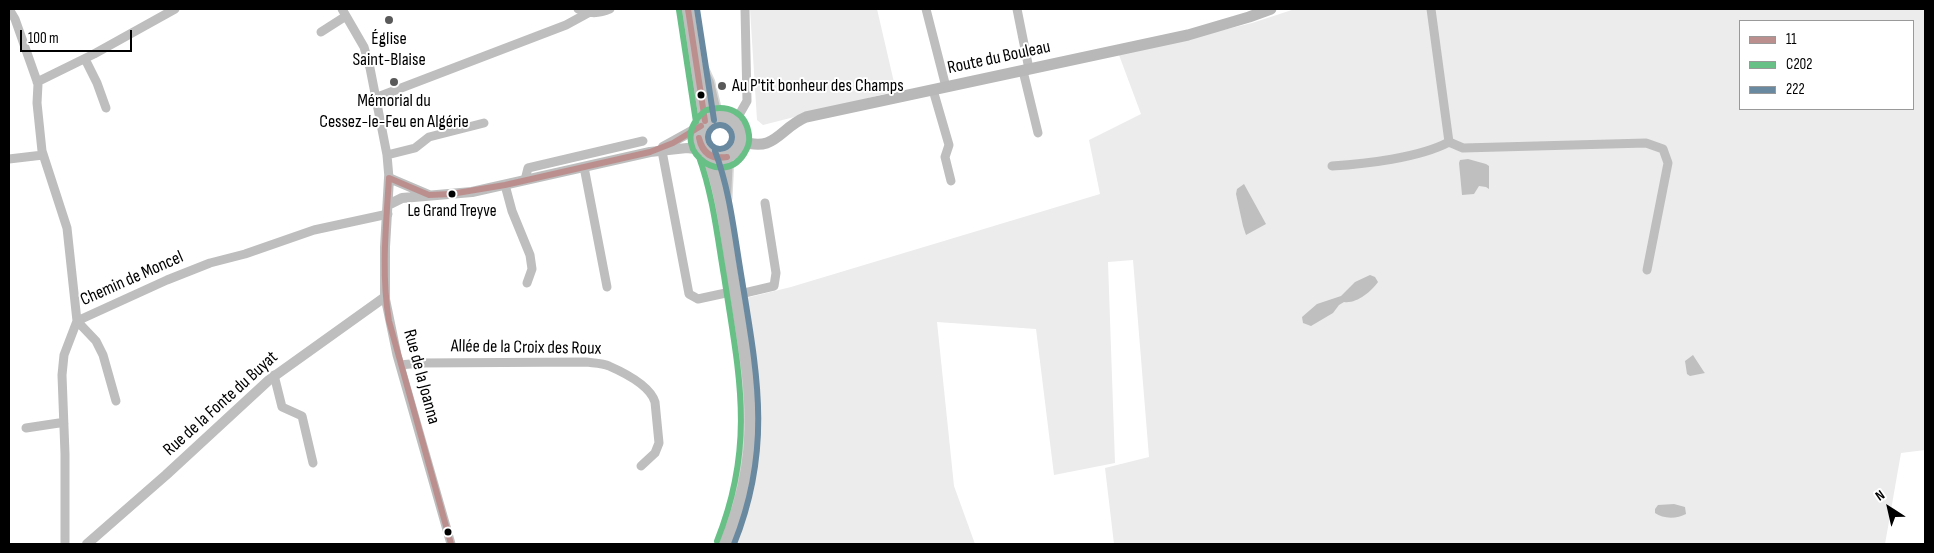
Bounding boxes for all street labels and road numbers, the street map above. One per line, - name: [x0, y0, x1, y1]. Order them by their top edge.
- street label: Route du Bouleau: [946, 37, 1052, 79]
- street label: Chemin de Moncel: [77, 247, 187, 311]
- street label: Rue de la Joanna: [398, 327, 444, 427]
- street label: Allée de la Croix des Roux: [451, 336, 601, 360]
- street label: Rue de la Fonte du Buyat: [159, 347, 283, 461]

